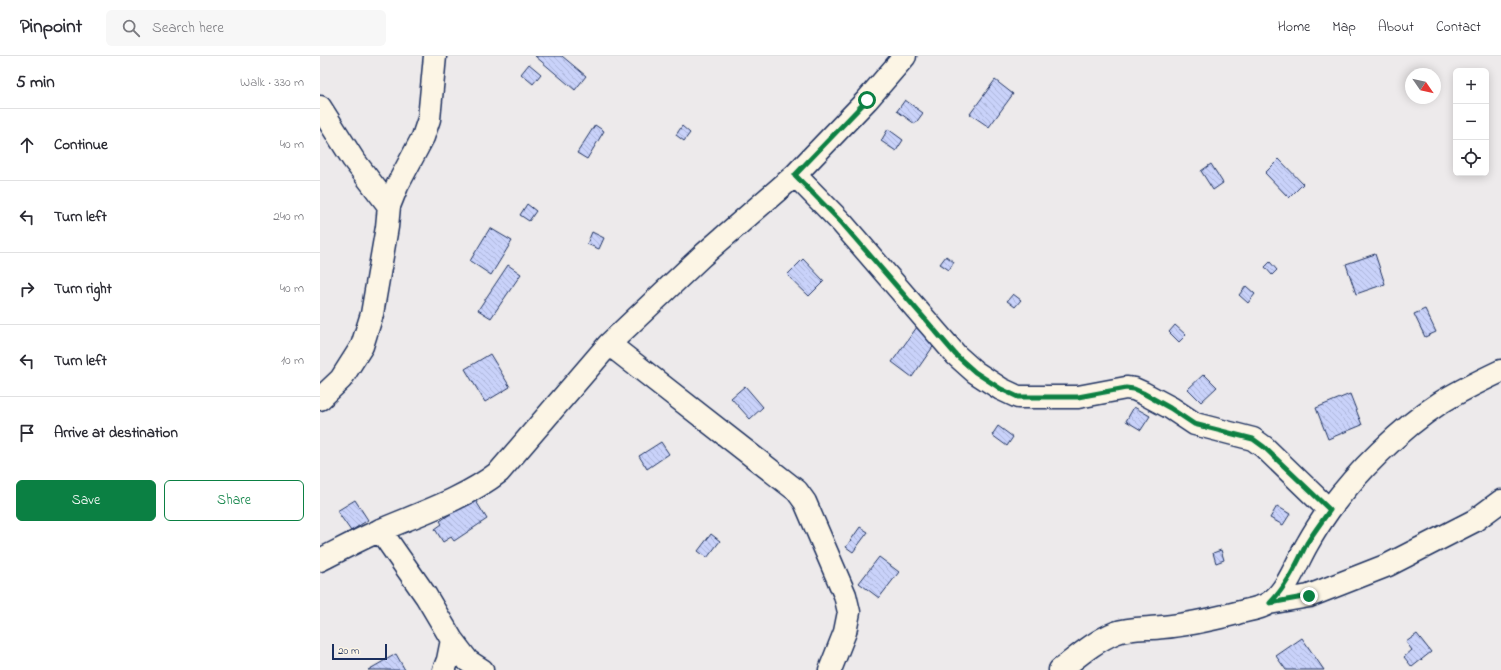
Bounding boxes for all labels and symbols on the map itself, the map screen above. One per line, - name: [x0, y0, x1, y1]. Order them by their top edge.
- north arrow: [1405, 68, 1441, 104]
- route start: [858, 91, 876, 109]
- route end: [1300, 587, 1318, 605]
- scale bar: [332, 642, 387, 661]

